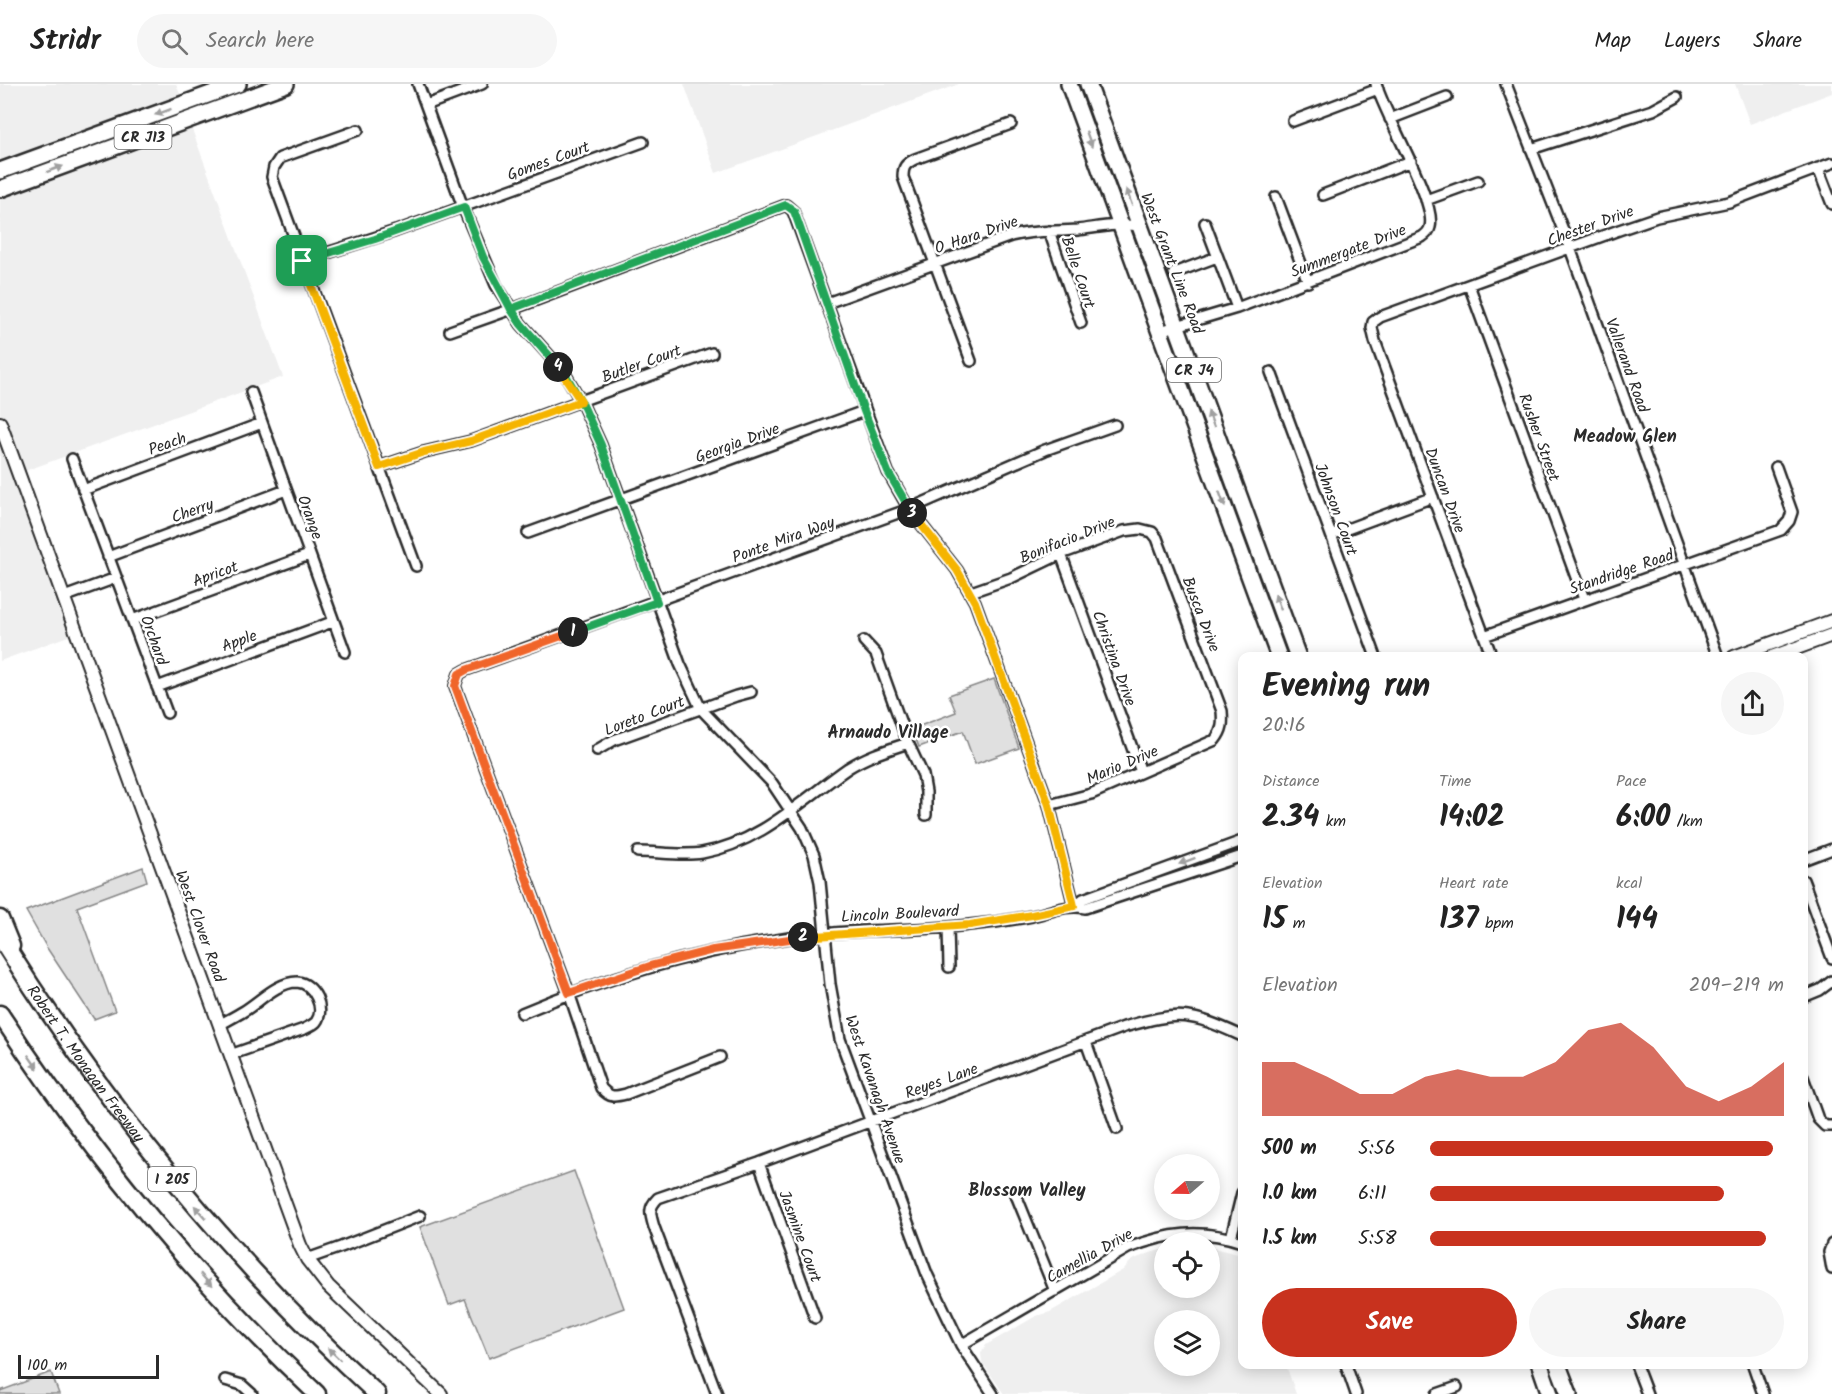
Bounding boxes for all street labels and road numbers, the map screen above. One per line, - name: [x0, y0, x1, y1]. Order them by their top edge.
- road number: CR J13: [114, 125, 172, 149]
- street label: Gomes Court: [504, 135, 594, 188]
- street label: West Grant Line Road: [1133, 189, 1210, 339]
- street label: Chester Drive: [1544, 199, 1637, 254]
- street label: O Hara Drive: [931, 209, 1022, 261]
- street label: Summergate Drive: [1287, 218, 1410, 285]
- street label: Belle Court: [1054, 233, 1102, 313]
- street label: Vallerand Road: [1598, 315, 1656, 417]
- street label: Butler Court: [598, 338, 686, 390]
- road number: CR J4: [1167, 358, 1221, 382]
- street label: Rusher Street: [1511, 390, 1566, 486]
- street label: Georgia Drive: [692, 417, 783, 470]
- street label: Peach: [145, 426, 190, 463]
- street label: Duncan Drive: [1418, 444, 1472, 537]
- street label: Johnson Court: [1307, 460, 1364, 560]
- street label: Cherry: [168, 492, 218, 531]
- street label: Orange: [290, 492, 329, 543]
- street label: Ponte Mira Way: [729, 510, 839, 571]
- street label: Bonifacio Drive: [1016, 510, 1119, 571]
- street label: Standridge Road: [1566, 543, 1678, 602]
- street label: Apricot: [189, 554, 243, 594]
- street label: Busca Drive: [1175, 573, 1226, 656]
- street label: Christina Drive: [1085, 607, 1142, 710]
- street label: Orchard: [133, 612, 175, 670]
- street label: Apple: [218, 623, 261, 659]
- street label: Loreto Court: [601, 689, 689, 743]
- street label: Mario Drive: [1083, 739, 1163, 792]
- street label: West Clover Road: [168, 867, 232, 987]
- street label: Lincoln Boulevard: [840, 899, 961, 930]
- street label: Robert T. Monagan Freeway: [20, 980, 151, 1149]
- street label: West Kavanagh Avenue: [837, 1012, 912, 1167]
- street label: Reyes Lane: [901, 1057, 982, 1106]
- road number: I 205: [148, 1167, 196, 1191]
- street label: Jasmine Court: [771, 1187, 828, 1287]
- street label: Camellia Drive: [1042, 1222, 1138, 1291]

